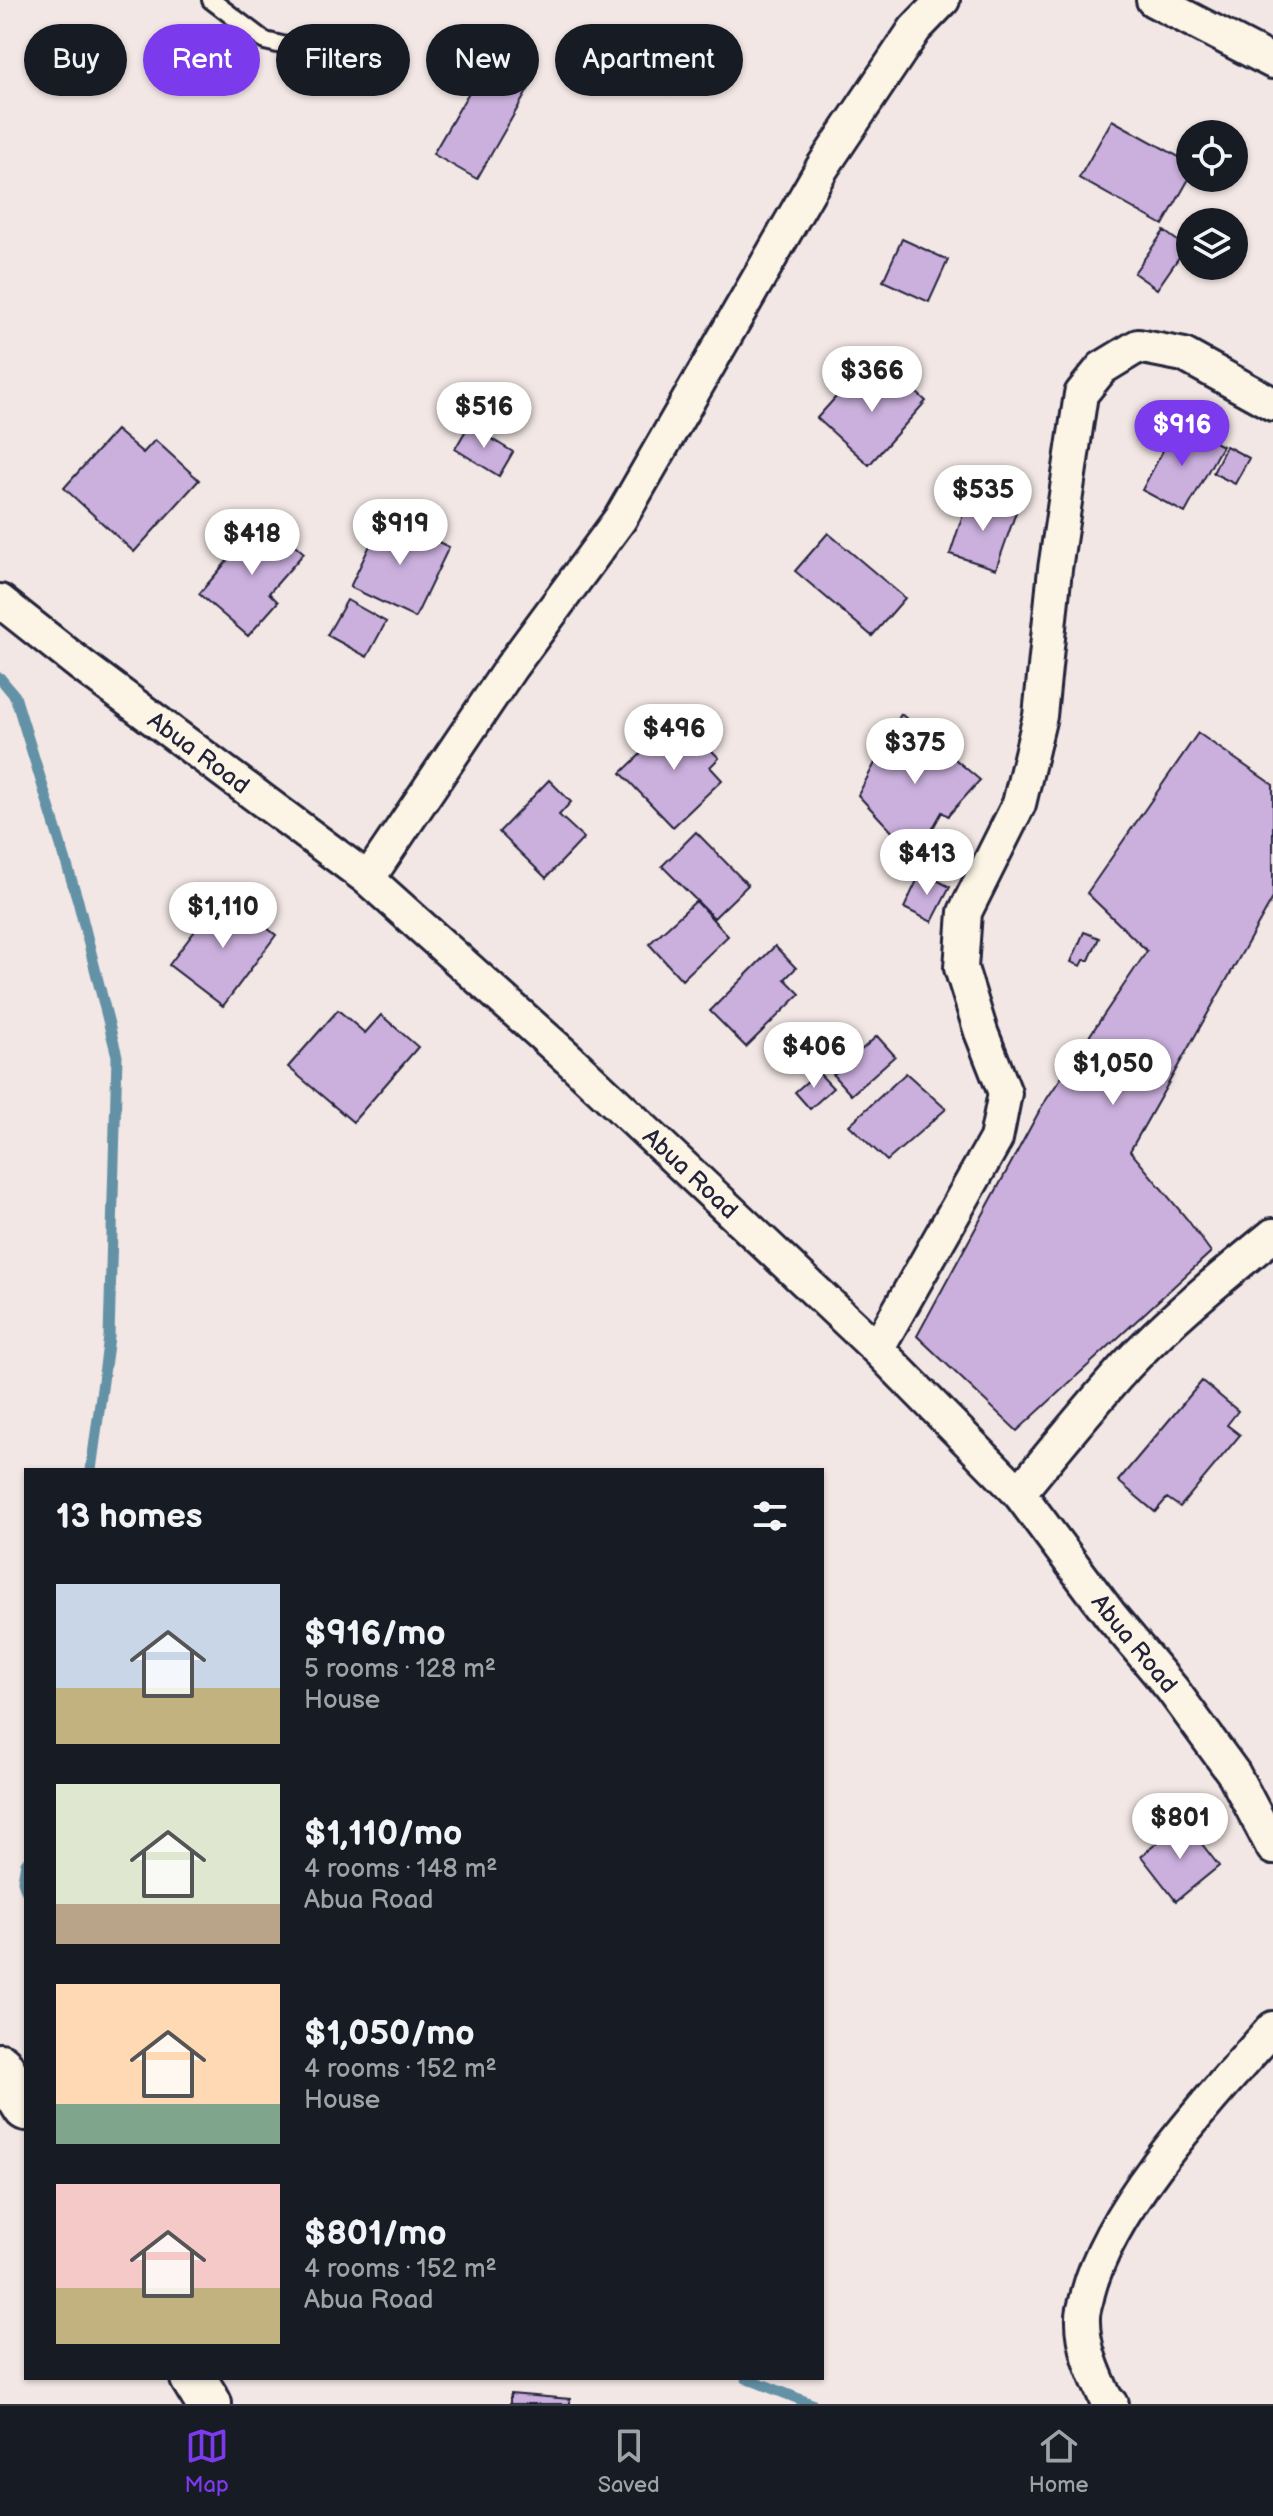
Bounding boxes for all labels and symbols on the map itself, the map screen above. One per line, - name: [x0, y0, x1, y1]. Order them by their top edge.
- pin: $366: [825, 346, 919, 414]
- pin: $516: [437, 382, 531, 450]
- pin: $916: [1135, 400, 1229, 468]
- pin: $535: [936, 465, 1030, 533]
- pin: $919: [353, 499, 447, 567]
- pin: $418: [205, 509, 299, 577]
- pin: $496: [627, 704, 721, 772]
- street label: Abua Road: [142, 706, 255, 800]
- pin: $375: [868, 718, 962, 786]
- pin: $413: [880, 829, 974, 897]
- pin: $1,110: [158, 882, 288, 950]
- pin: $406: [767, 1022, 861, 1090]
- pin: $1,050: [1048, 1039, 1178, 1107]
- street label: Abua Road: [637, 1122, 744, 1225]
- street label: Abua Road: [1085, 1589, 1183, 1699]
- pin: $801: [1133, 1793, 1227, 1861]

